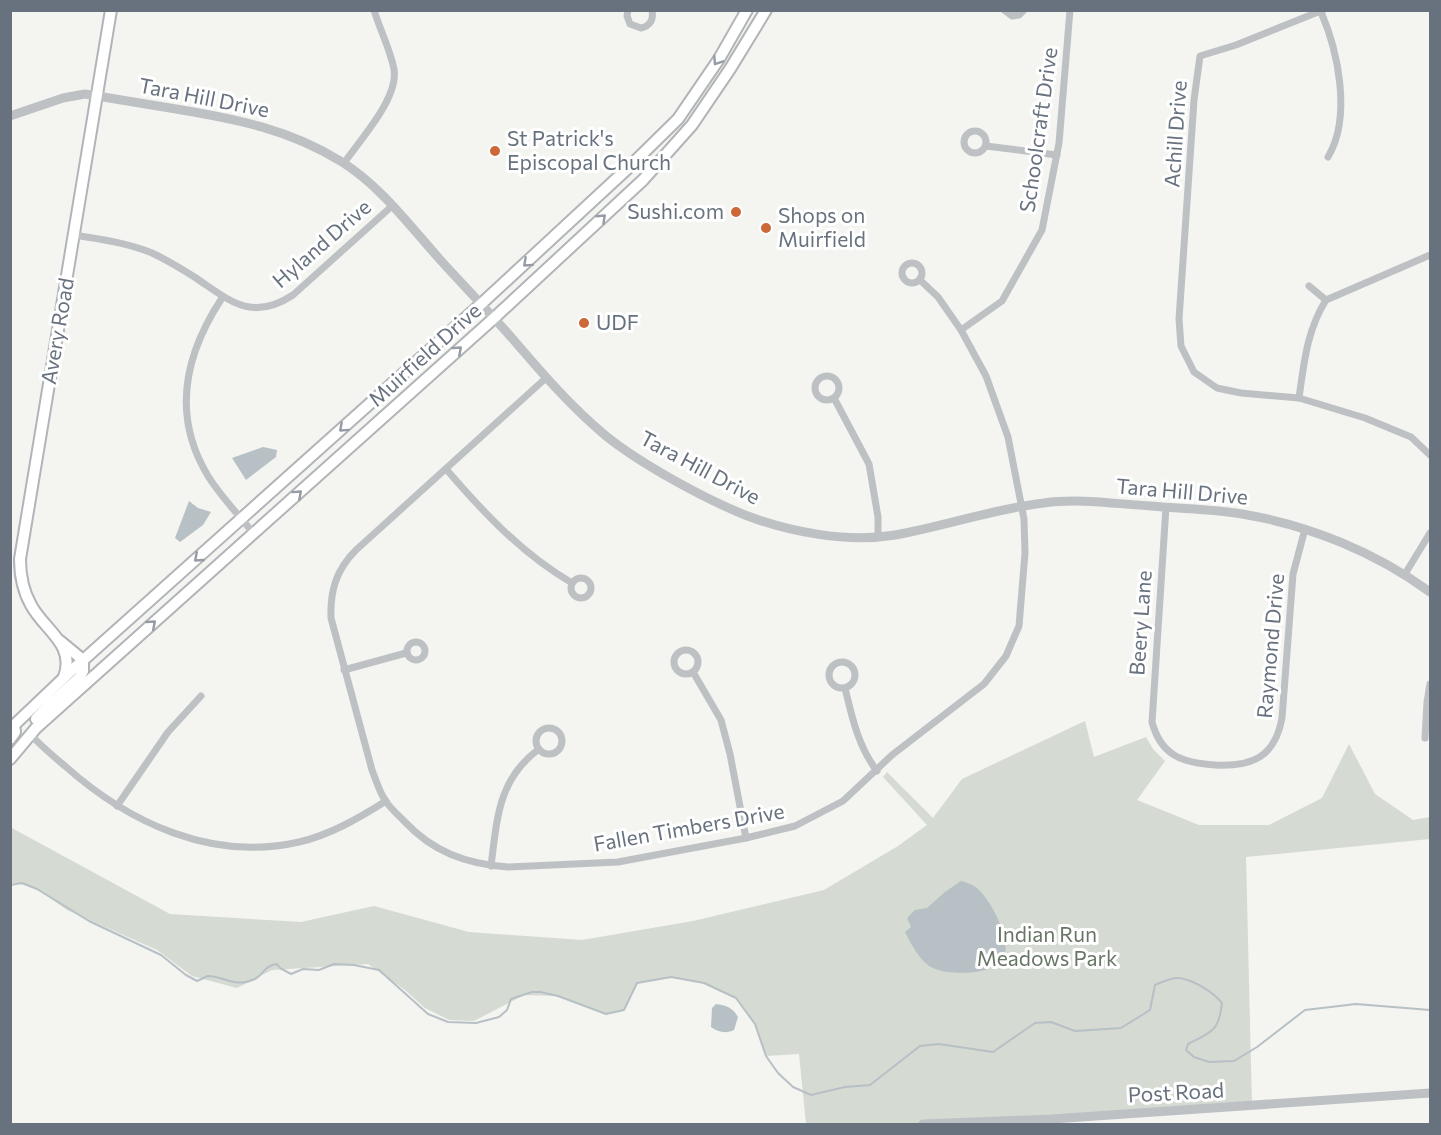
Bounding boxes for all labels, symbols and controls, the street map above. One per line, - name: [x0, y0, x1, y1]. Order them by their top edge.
- street label: Schoolcraft Drive: [1014, 46, 1061, 214]
- one-way arrow: [714, 54, 725, 65]
- street label: Tara Hill Drive: [137, 72, 272, 121]
- street label: Achill Drive: [1158, 80, 1191, 188]
- place label: St Patrick's Episcopal Church: [507, 125, 671, 174]
- marker: St Patrick's Episcopal Church: [488, 144, 502, 158]
- street label: Hyland Drive: [267, 193, 375, 292]
- place label: Sushi.com: [627, 198, 724, 223]
- place label: Shops on Muirfield: [778, 202, 866, 251]
- marker: Sushi.com: [729, 205, 743, 219]
- one-way arrow: [595, 214, 606, 225]
- marker: Shops on Muirfield: [759, 221, 773, 235]
- one-way arrow: [523, 256, 533, 267]
- street label: Avery Road: [35, 276, 78, 386]
- street label: Muirfield Drive: [363, 297, 485, 411]
- place label: UDF: [596, 309, 639, 334]
- marker: UDF: [577, 316, 591, 330]
- one-way arrow: [452, 346, 462, 357]
- one-way arrow: [340, 421, 350, 432]
- street label: Tara Hill Drive: [636, 425, 765, 509]
- street label: Tara Hill Drive: [1115, 472, 1249, 509]
- one-way arrow: [291, 491, 302, 502]
- one-way arrow: [194, 551, 205, 562]
- street label: Beery Lane: [1123, 570, 1156, 676]
- street label: Raymond Drive: [1251, 572, 1288, 719]
- one-way arrow: [145, 620, 156, 631]
- street label: Fallen Timbers Drive: [591, 797, 786, 856]
- park label: Indian Run Meadows Park: [977, 921, 1117, 970]
- street label: Post Road: [1127, 1076, 1225, 1107]

